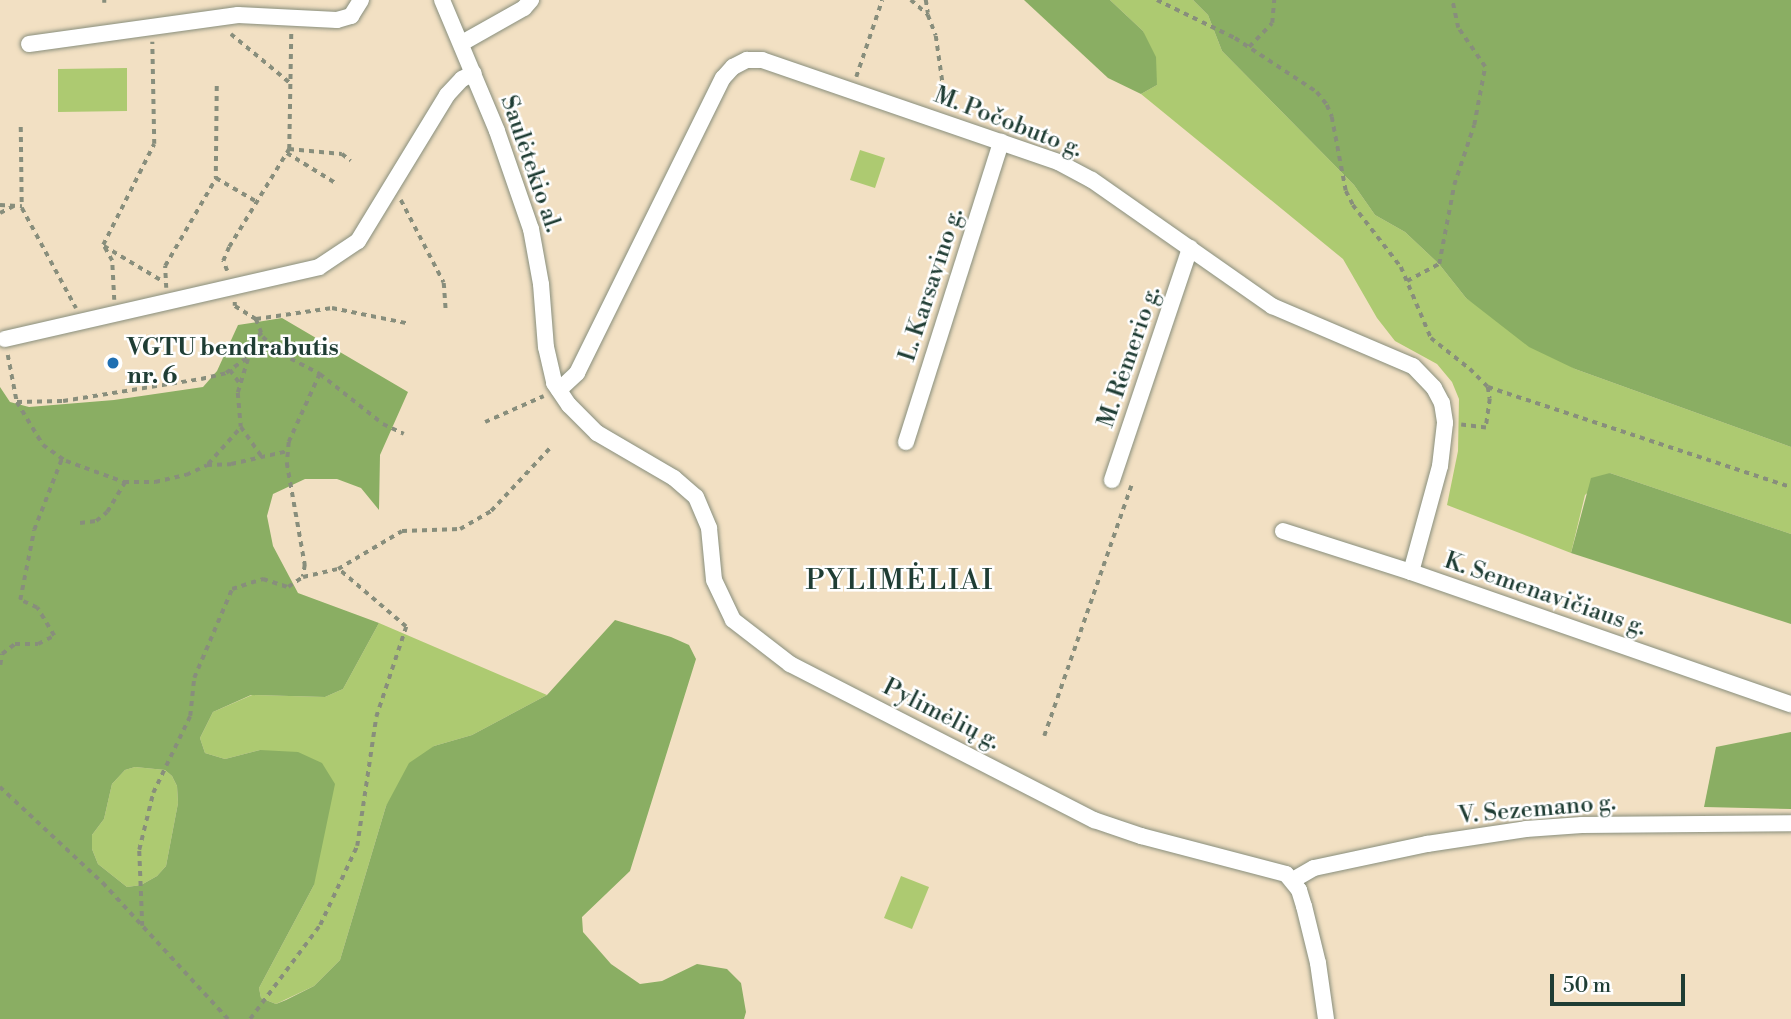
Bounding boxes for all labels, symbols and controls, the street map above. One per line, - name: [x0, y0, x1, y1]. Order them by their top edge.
- street label: M. Počobuto g.: [930, 81, 1086, 165]
- street label: Saulėtekio al.: [493, 92, 567, 236]
- street label: L. Karsavino g.: [894, 205, 970, 365]
- street label: M. Rėmerio g.: [1092, 282, 1168, 432]
- place label: VGTU bendrabutis nr. 6: [127, 335, 339, 391]
- marker: VGTU bendrabutis nr. 6: [105, 355, 121, 371]
- street label: K. Semenavičiaus g.: [1440, 547, 1650, 643]
- district label: PYLIMĖLIAI: [807, 564, 993, 598]
- street label: Pylimėlių g.: [878, 673, 1004, 757]
- street label: V. Sezemano g.: [1457, 789, 1617, 831]
- scale bar: [1553, 960, 1688, 1004]
- text: 50 m: [1563, 973, 1611, 999]

